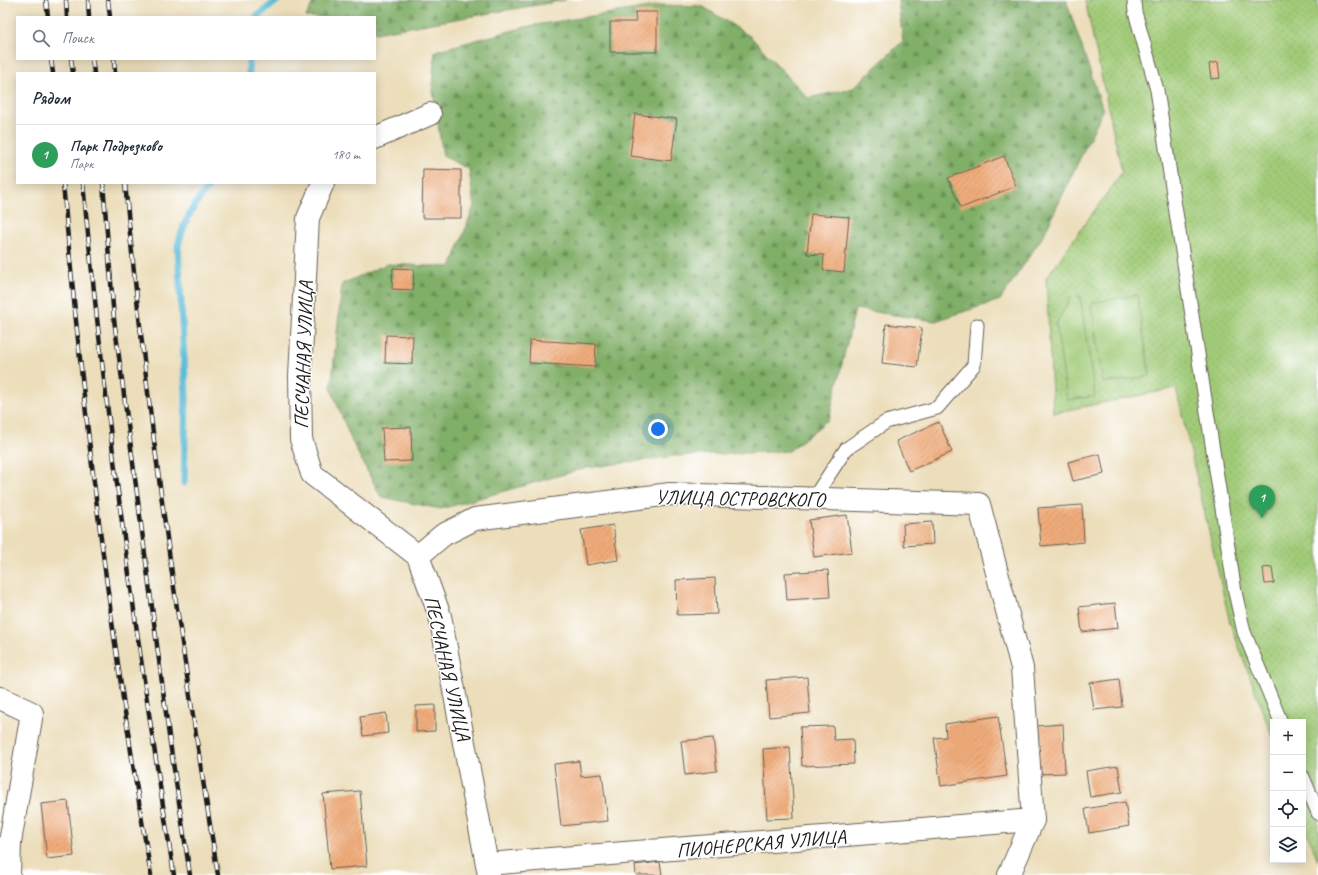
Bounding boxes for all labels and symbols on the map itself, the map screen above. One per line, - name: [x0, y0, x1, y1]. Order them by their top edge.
- street label: ПЕСЧАНАЯ УЛИЦА: [288, 280, 319, 429]
- your location: [648, 419, 668, 439]
- street label: УЛИЦА ОСТРОВСКОГО: [655, 485, 827, 513]
- pin: 1: [1249, 485, 1275, 518]
- street label: ПЕСЧАНАЯ УЛИЦА: [419, 593, 477, 744]
- street label: ПИОНЕРСКАЯ УЛИЦА: [675, 824, 848, 863]

